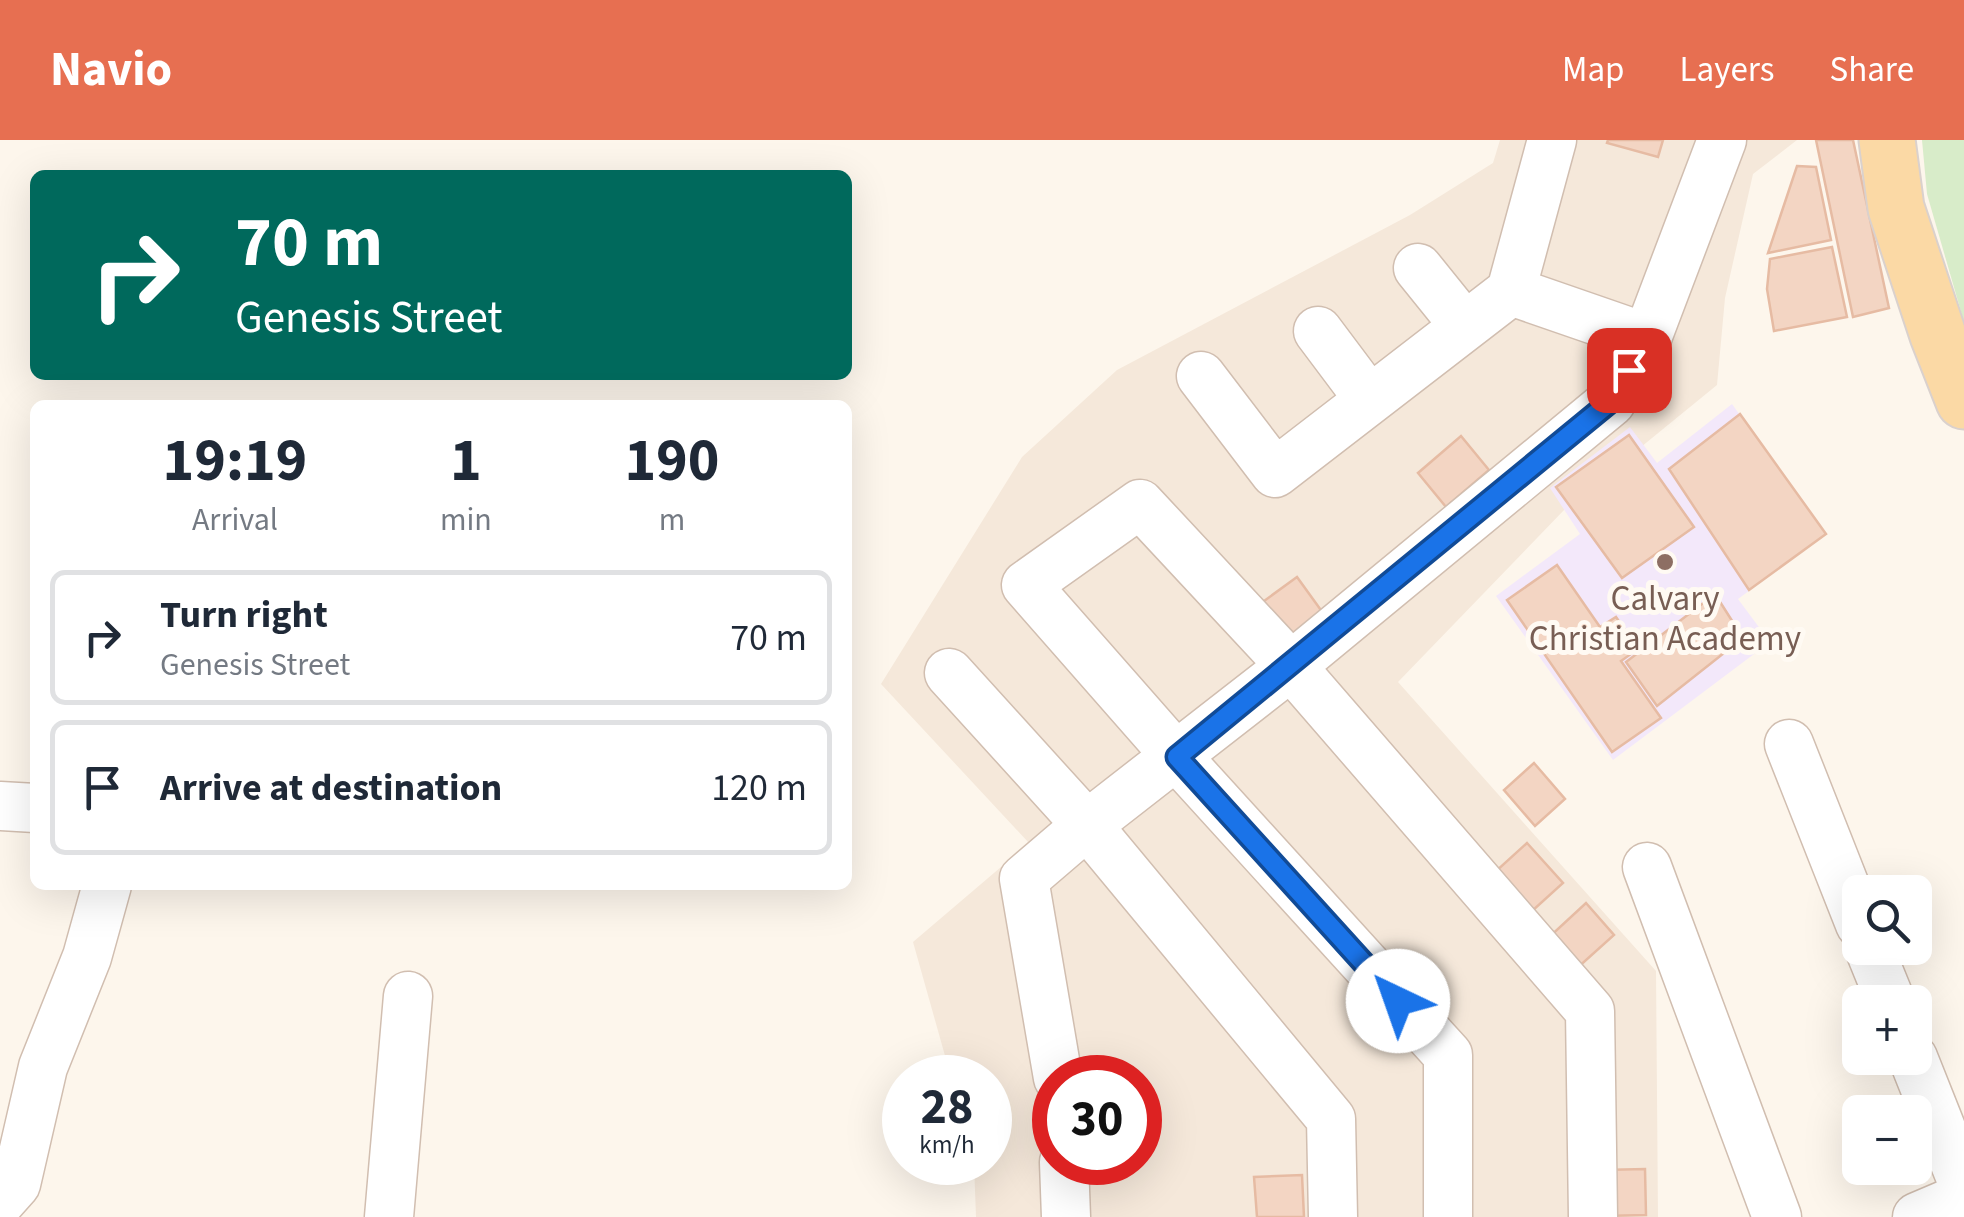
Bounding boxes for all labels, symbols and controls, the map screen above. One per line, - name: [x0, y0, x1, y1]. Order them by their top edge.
- text: Navio: [50, 36, 172, 104]
- text: Map: [1562, 45, 1625, 95]
- text: Layers: [1680, 45, 1774, 95]
- text: Share: [1829, 45, 1914, 95]
- text: 70 m: [235, 193, 383, 293]
- icon: right: [70, 210, 200, 340]
- text: Genesis Street: [235, 286, 503, 350]
- pin: [1587, 328, 1672, 413]
- icon: arrive: [1602, 343, 1657, 398]
- text: 19:19: [163, 419, 307, 504]
- text: 1: [450, 419, 482, 504]
- text: 190: [624, 419, 719, 504]
- text: Arrival: [192, 497, 278, 543]
- text: min: [440, 497, 492, 543]
- text: m: [659, 497, 685, 543]
- marker: Calvary Christian Academy: [1654, 551, 1676, 573]
- place label: Calvary Christian Academy: [1529, 574, 1801, 664]
- text: Turn right: [160, 588, 328, 642]
- icon: right: [75, 610, 130, 665]
- text: 70 m: [730, 611, 807, 665]
- text: Genesis Street: [160, 642, 350, 688]
- icon: arrive: [75, 760, 130, 815]
- text: Arrive at destination: [160, 761, 502, 815]
- text: 120 m: [711, 761, 807, 815]
- map controls: [1842, 875, 1932, 1185]
- button: search: [1842, 875, 1932, 965]
- position arrow: [1346, 949, 1450, 1053]
- button: +: [1842, 985, 1932, 1075]
- speed limit sign: 30: [1032, 1055, 1162, 1185]
- text: 28: [921, 1072, 973, 1143]
- button: −: [1842, 1095, 1932, 1185]
- text: km/h: [919, 1127, 975, 1163]

